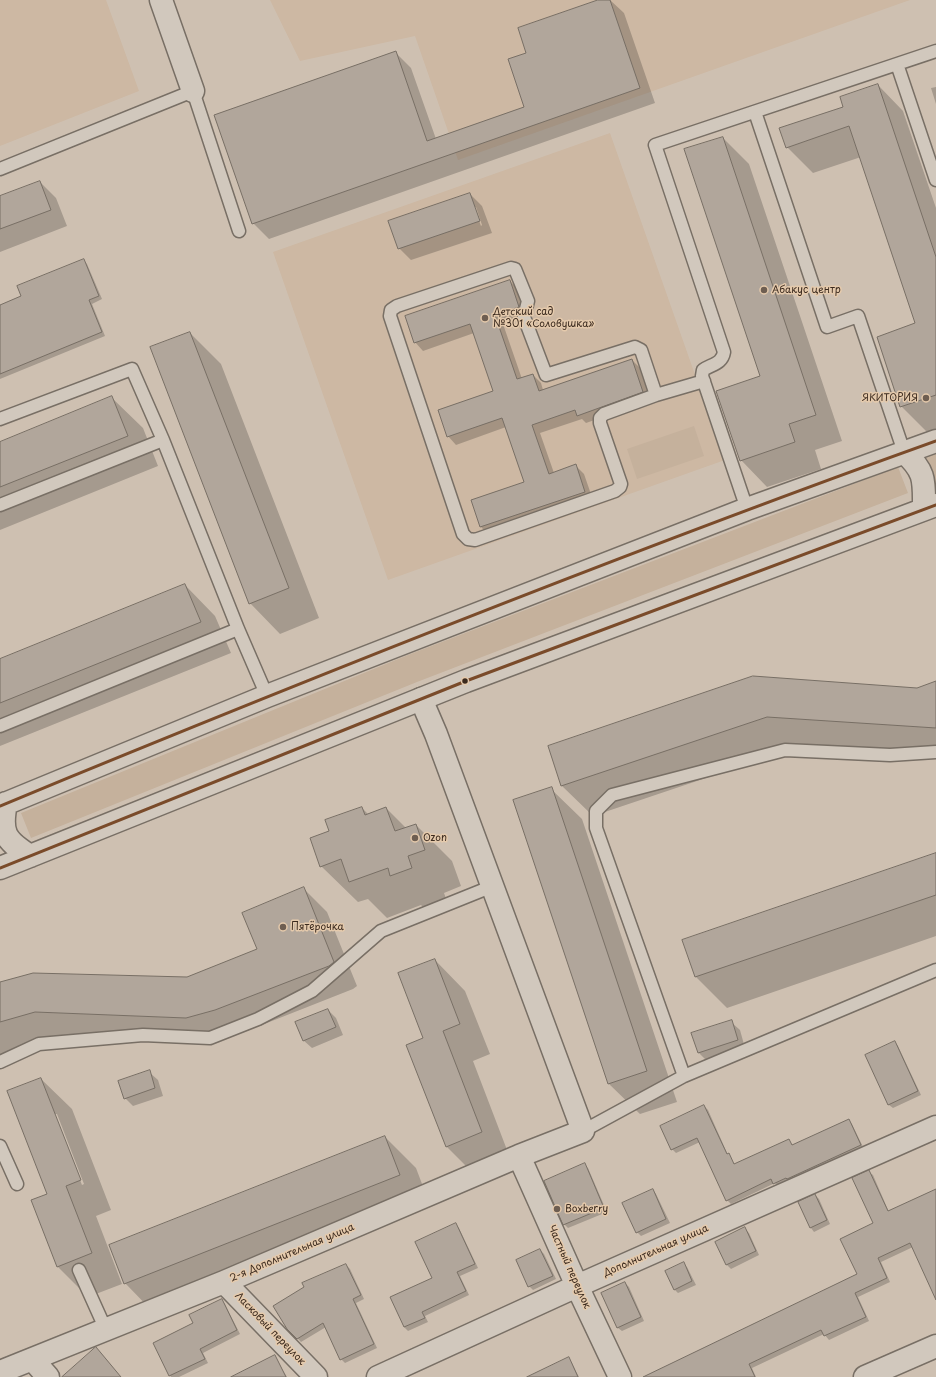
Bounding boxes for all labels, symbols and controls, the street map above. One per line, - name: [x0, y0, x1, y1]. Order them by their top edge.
- place label: Абакус центр: [772, 284, 841, 296]
- marker: Абакус центр: [759, 285, 769, 295]
- place label: Детский сад №301 «Соловушка»: [493, 306, 594, 330]
- marker: Детский сад №301 «Соловушка»: [480, 313, 490, 323]
- place label: ЯКИТОРИЯ: [862, 392, 918, 404]
- marker: ЯКИТОРИЯ: [921, 393, 931, 403]
- unlabelled marker: [460, 676, 470, 686]
- place label: Ozon: [423, 832, 447, 844]
- marker: Ozon: [410, 833, 420, 843]
- place label: Пятёрочка: [291, 921, 344, 933]
- marker: Пятёрочка: [278, 922, 288, 932]
- place label: Boxberry: [565, 1203, 608, 1215]
- marker: Boxberry: [552, 1204, 562, 1214]
- street label: 2-я Дополнительная улица: [228, 1221, 356, 1285]
- street label: Дополнительная улица: [602, 1222, 710, 1280]
- street label: Частный переулок: [545, 1223, 593, 1311]
- street label: Ласковый переулок: [232, 1290, 308, 1368]

